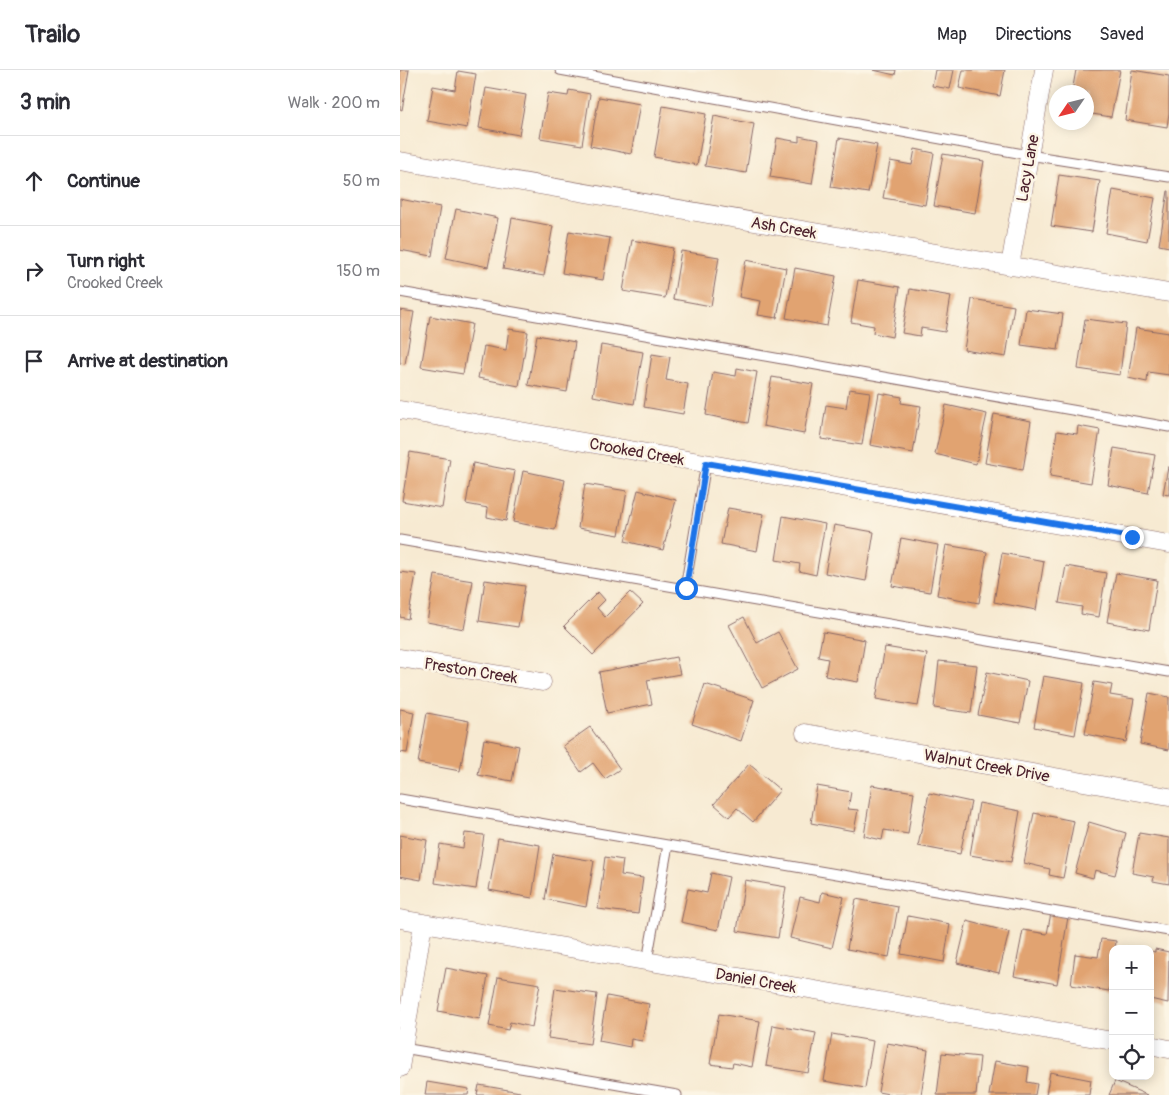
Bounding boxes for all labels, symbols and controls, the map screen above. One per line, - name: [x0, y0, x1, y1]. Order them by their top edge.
- text: Trailo: [25, 20, 80, 49]
- text: Map: [937, 23, 967, 46]
- text: Directions: [995, 23, 1071, 46]
- text: Saved: [1099, 23, 1144, 46]
- north arrow: [1049, 85, 1094, 130]
- text: 3 min: [20, 89, 70, 116]
- text: Walk · 200 m: [288, 93, 380, 113]
- street label: Lacy Lane: [1012, 133, 1044, 203]
- icon: ahead: [20, 167, 48, 195]
- text: Continue: [67, 169, 140, 193]
- text: 50 m: [343, 171, 380, 191]
- street label: Ash Creek: [749, 212, 818, 244]
- text: Turn right: [67, 249, 145, 273]
- icon: right: [20, 257, 48, 285]
- text: 150 m: [336, 261, 380, 281]
- text: Crooked Creek: [67, 273, 163, 293]
- icon: arrive: [20, 347, 48, 375]
- text: Arrive at destination: [67, 349, 228, 373]
- street label: Crooked Creek: [588, 434, 686, 470]
- route end: [1121, 526, 1144, 549]
- route start: [675, 577, 698, 600]
- street label: Preston Creek: [423, 654, 519, 688]
- street label: Walnut Creek Drive: [922, 745, 1051, 787]
- map controls: [1109, 945, 1154, 1080]
- button: +: [1109, 945, 1154, 990]
- street label: Daniel Creek: [714, 964, 798, 998]
- button: −: [1109, 990, 1154, 1035]
- button: locate: [1109, 1035, 1154, 1080]

